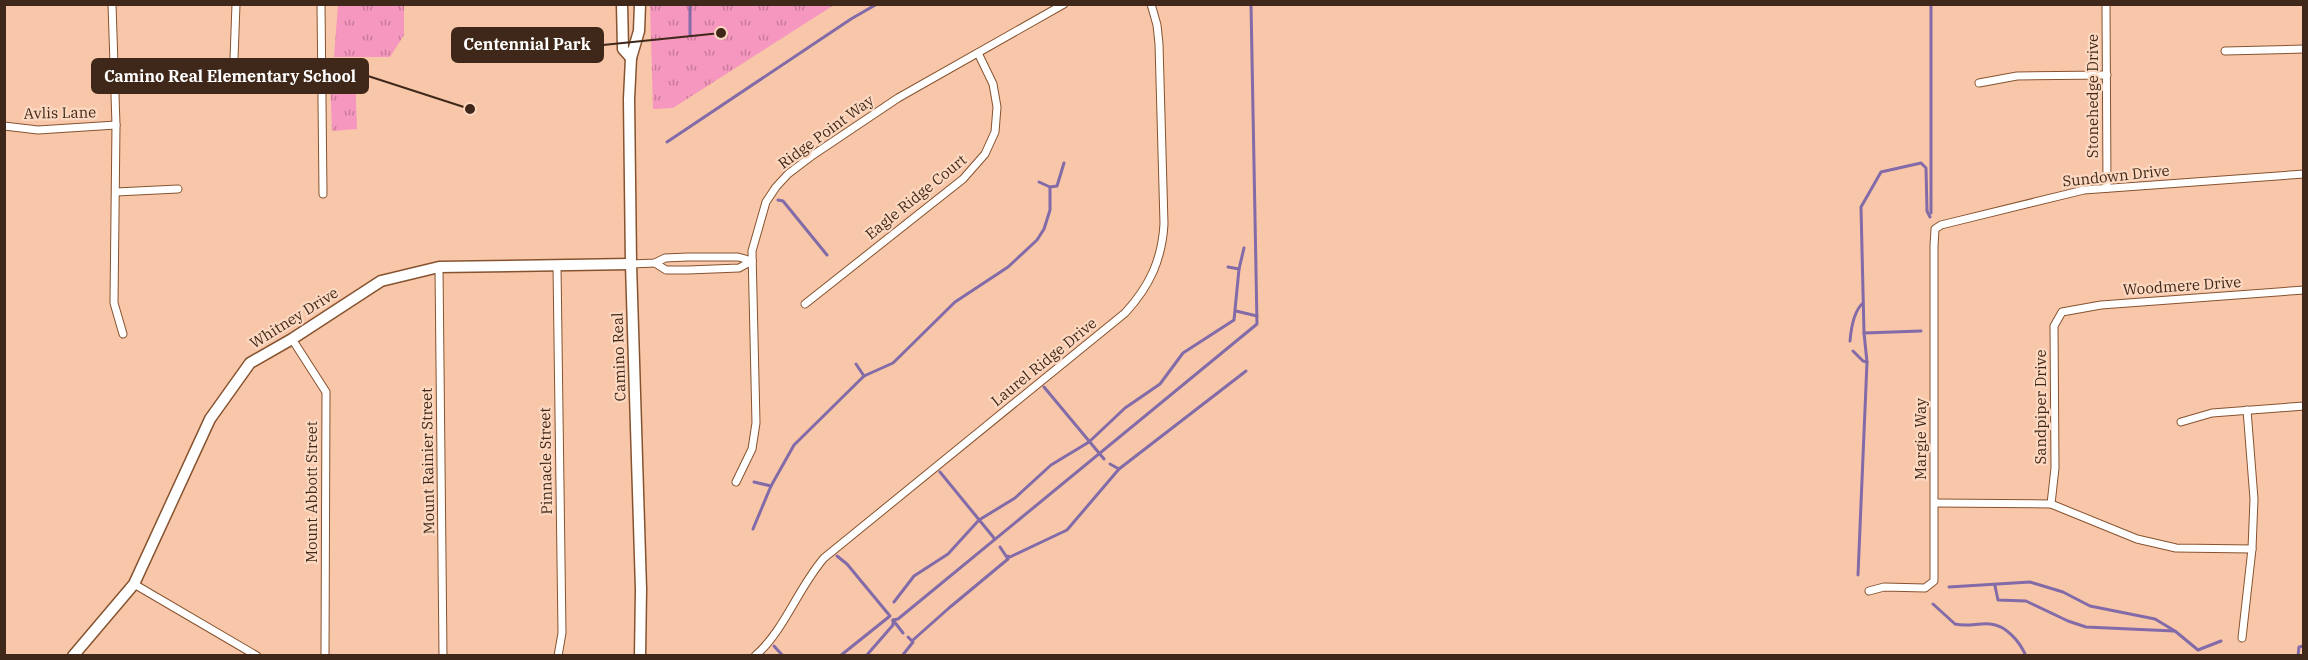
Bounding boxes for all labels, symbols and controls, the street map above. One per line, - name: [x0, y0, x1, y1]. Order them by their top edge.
- callout: Centennial Park: [452, 28, 603, 62]
- text: Centennial Park: [463, 34, 591, 54]
- street label: Stonehedge Drive: [2083, 34, 2102, 158]
- callout: Camino Real Elementary School: [92, 59, 368, 93]
- text: Camino Real Elementary School: [104, 66, 356, 86]
- street label: Ridge Point Way: [774, 90, 877, 173]
- street label: Avlis Lane: [23, 102, 96, 123]
- street label: Eagle Ridge Court: [861, 150, 970, 243]
- street label: Sundown Drive: [2061, 160, 2171, 191]
- street label: Woodmere Drive: [2122, 272, 2242, 299]
- street label: Whitney Drive: [246, 283, 342, 352]
- street label: Camino Real: [607, 312, 630, 402]
- street label: Laurel Ridge Drive: [987, 313, 1100, 410]
- street label: Sandpiper Drive: [2031, 349, 2050, 465]
- street label: Mount Rainier Street: [417, 387, 438, 535]
- street label: Margie Way: [1911, 398, 1930, 480]
- street label: Pinnacle Street: [535, 407, 556, 515]
- street label: Mount Abbott Street: [302, 421, 321, 563]

